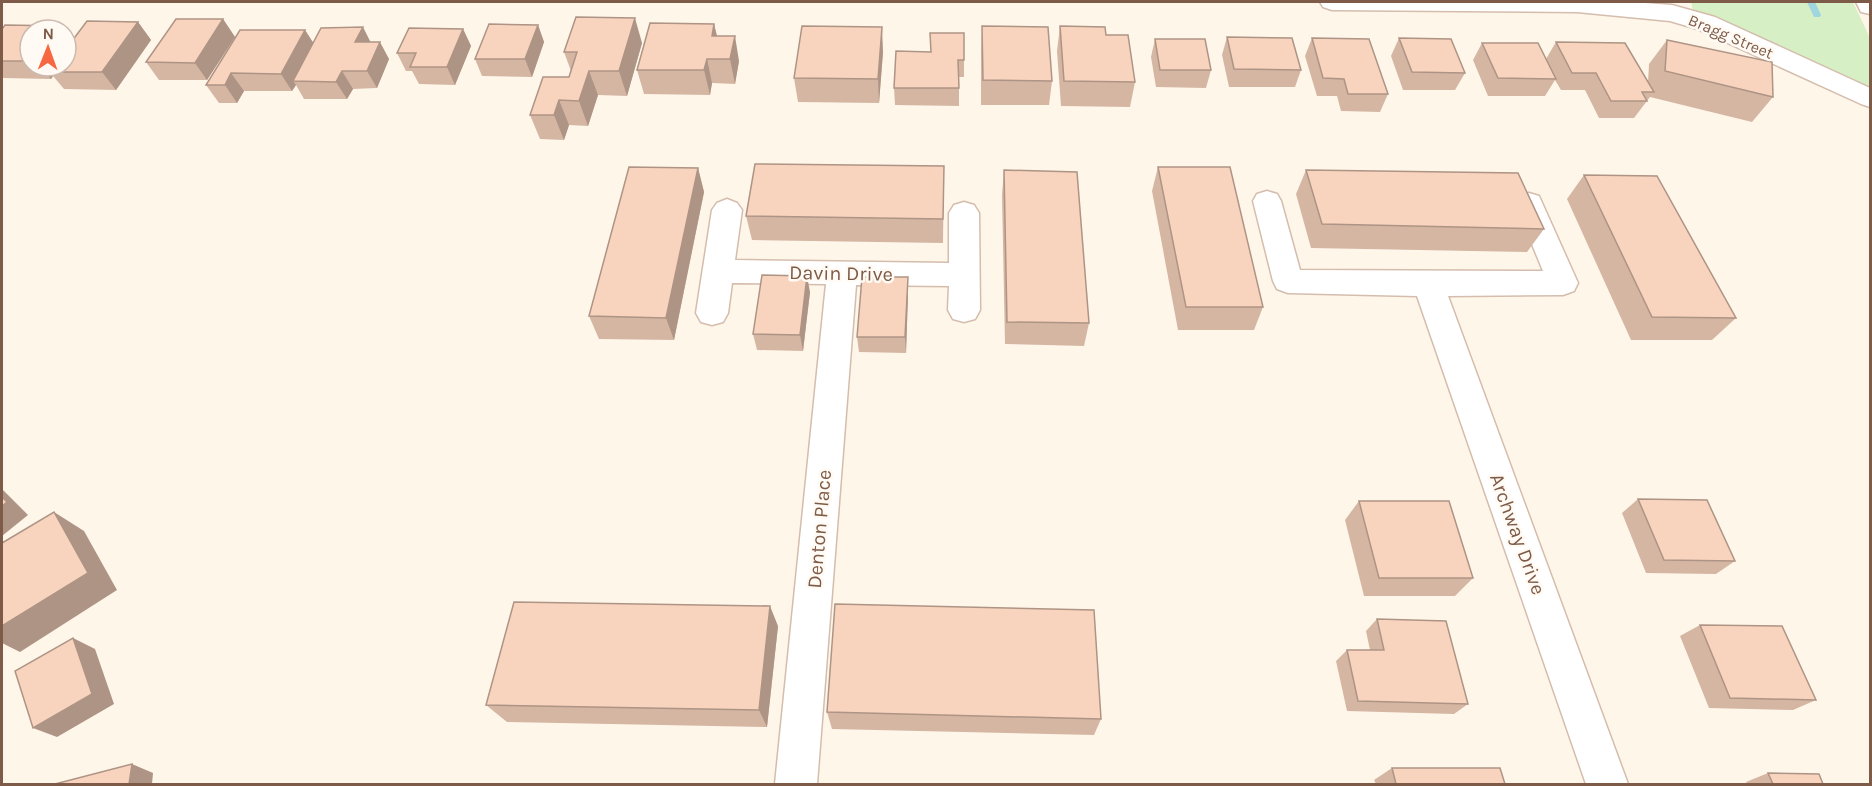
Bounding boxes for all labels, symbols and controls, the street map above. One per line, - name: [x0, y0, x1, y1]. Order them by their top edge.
- street label: Bragg Street: [1686, 10, 1776, 63]
- north arrow: [18, 18, 78, 78]
- text: N: [42, 24, 54, 43]
- street label: Davin Drive: [789, 261, 893, 286]
- street label: Denton Place: [803, 469, 836, 589]
- street label: Archway Drive: [1485, 470, 1550, 598]

